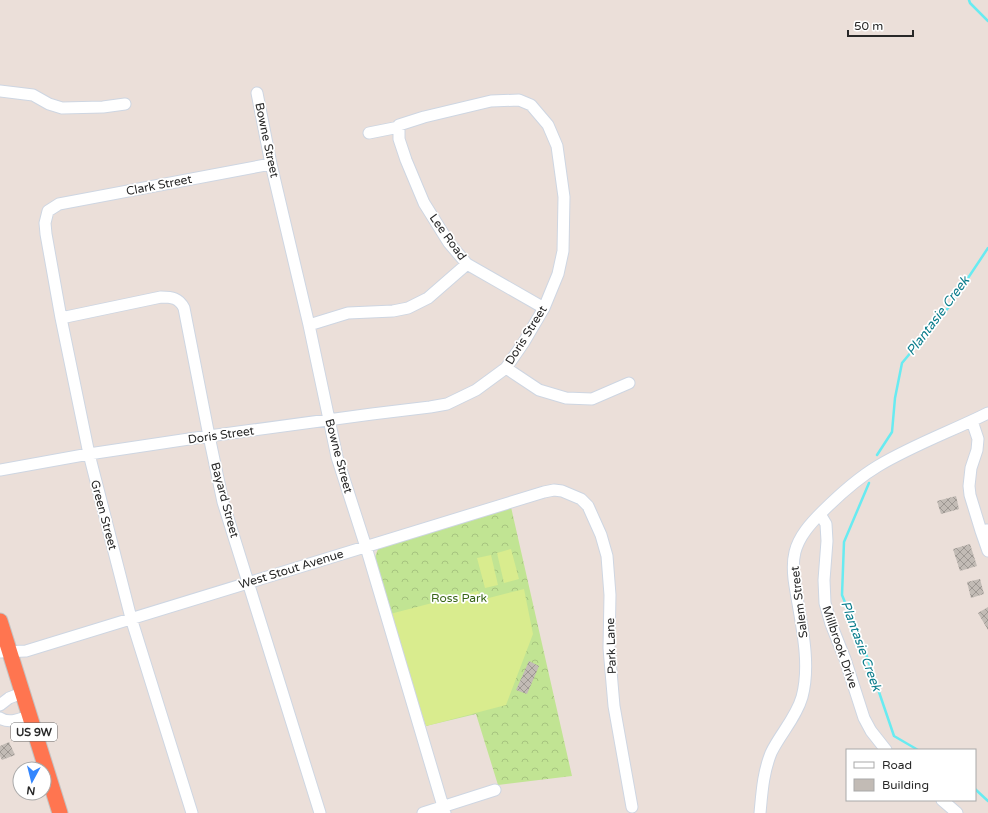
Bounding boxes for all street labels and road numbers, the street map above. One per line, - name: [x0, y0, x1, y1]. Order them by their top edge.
- street label: Bowne Street: [252, 101, 282, 179]
- street label: Clark Street: [125, 172, 193, 198]
- street label: Lee Road: [427, 211, 469, 263]
- street label: Doris Street: [502, 303, 550, 367]
- street label: Bowne Street: [322, 417, 356, 495]
- street label: Doris Street: [187, 423, 255, 447]
- street label: Bayard Street: [208, 461, 242, 540]
- street label: Green Street: [88, 479, 120, 552]
- street label: West Stout Avenue: [237, 546, 345, 592]
- street label: Salem Street: [788, 565, 810, 639]
- street label: Millbrook Drive: [819, 604, 861, 690]
- street label: Park Lane: [603, 617, 619, 674]
- road number: US 9W: [11, 723, 57, 741]

